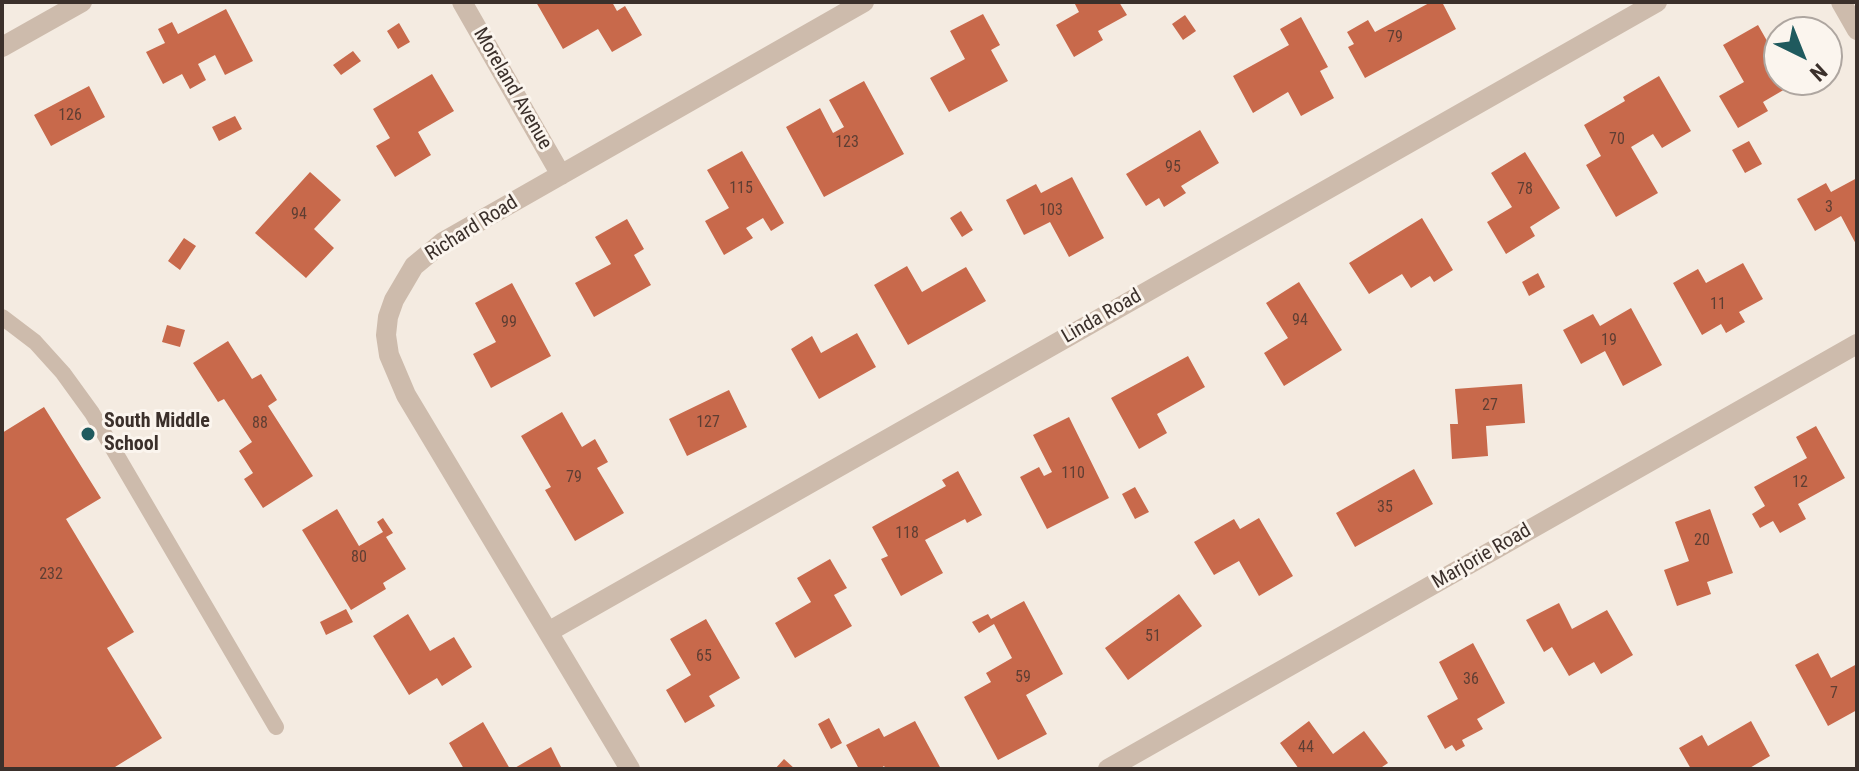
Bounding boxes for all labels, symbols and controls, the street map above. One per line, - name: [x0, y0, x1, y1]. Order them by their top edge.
- north arrow: [1763, 16, 1843, 96]
- street label: Moreland Avenue: [468, 24, 556, 154]
- house number: 79: [1387, 28, 1403, 48]
- text: N: [1805, 59, 1832, 86]
- house number: 126: [58, 106, 82, 126]
- house number: 70: [1609, 130, 1625, 150]
- house number: 123: [835, 133, 859, 153]
- house number: 95: [1165, 158, 1181, 178]
- house number: 115: [729, 179, 753, 199]
- house number: 78: [1517, 180, 1533, 200]
- street label: Richard Road: [421, 191, 523, 267]
- house number: 3: [1825, 198, 1833, 218]
- house number: 103: [1039, 201, 1063, 221]
- house number: 94: [291, 205, 307, 225]
- street label: Linda Road: [1058, 285, 1146, 349]
- house number: 11: [1710, 295, 1726, 315]
- house number: 94: [1292, 311, 1308, 331]
- house number: 99: [501, 313, 517, 333]
- house number: 19: [1601, 331, 1617, 351]
- house number: 27: [1482, 396, 1498, 416]
- place label: South Middle School: [104, 410, 210, 457]
- house number: 127: [696, 413, 720, 433]
- house number: 88: [252, 414, 268, 434]
- marker: South Middle School: [79, 425, 97, 443]
- house number: 110: [1061, 464, 1085, 484]
- house number: 79: [566, 468, 582, 488]
- house number: 12: [1792, 473, 1808, 493]
- house number: 35: [1377, 498, 1393, 518]
- street label: Marjorie Road: [1428, 519, 1536, 595]
- house number: 118: [895, 524, 919, 544]
- house number: 20: [1694, 531, 1710, 551]
- house number: 80: [351, 548, 367, 568]
- house number: 232: [39, 565, 63, 585]
- house number: 51: [1145, 627, 1161, 647]
- house number: 65: [696, 647, 712, 667]
- house number: 59: [1015, 668, 1031, 688]
- house number: 36: [1463, 670, 1479, 690]
- house number: 7: [1830, 684, 1838, 704]
- house number: 44: [1298, 738, 1314, 758]

